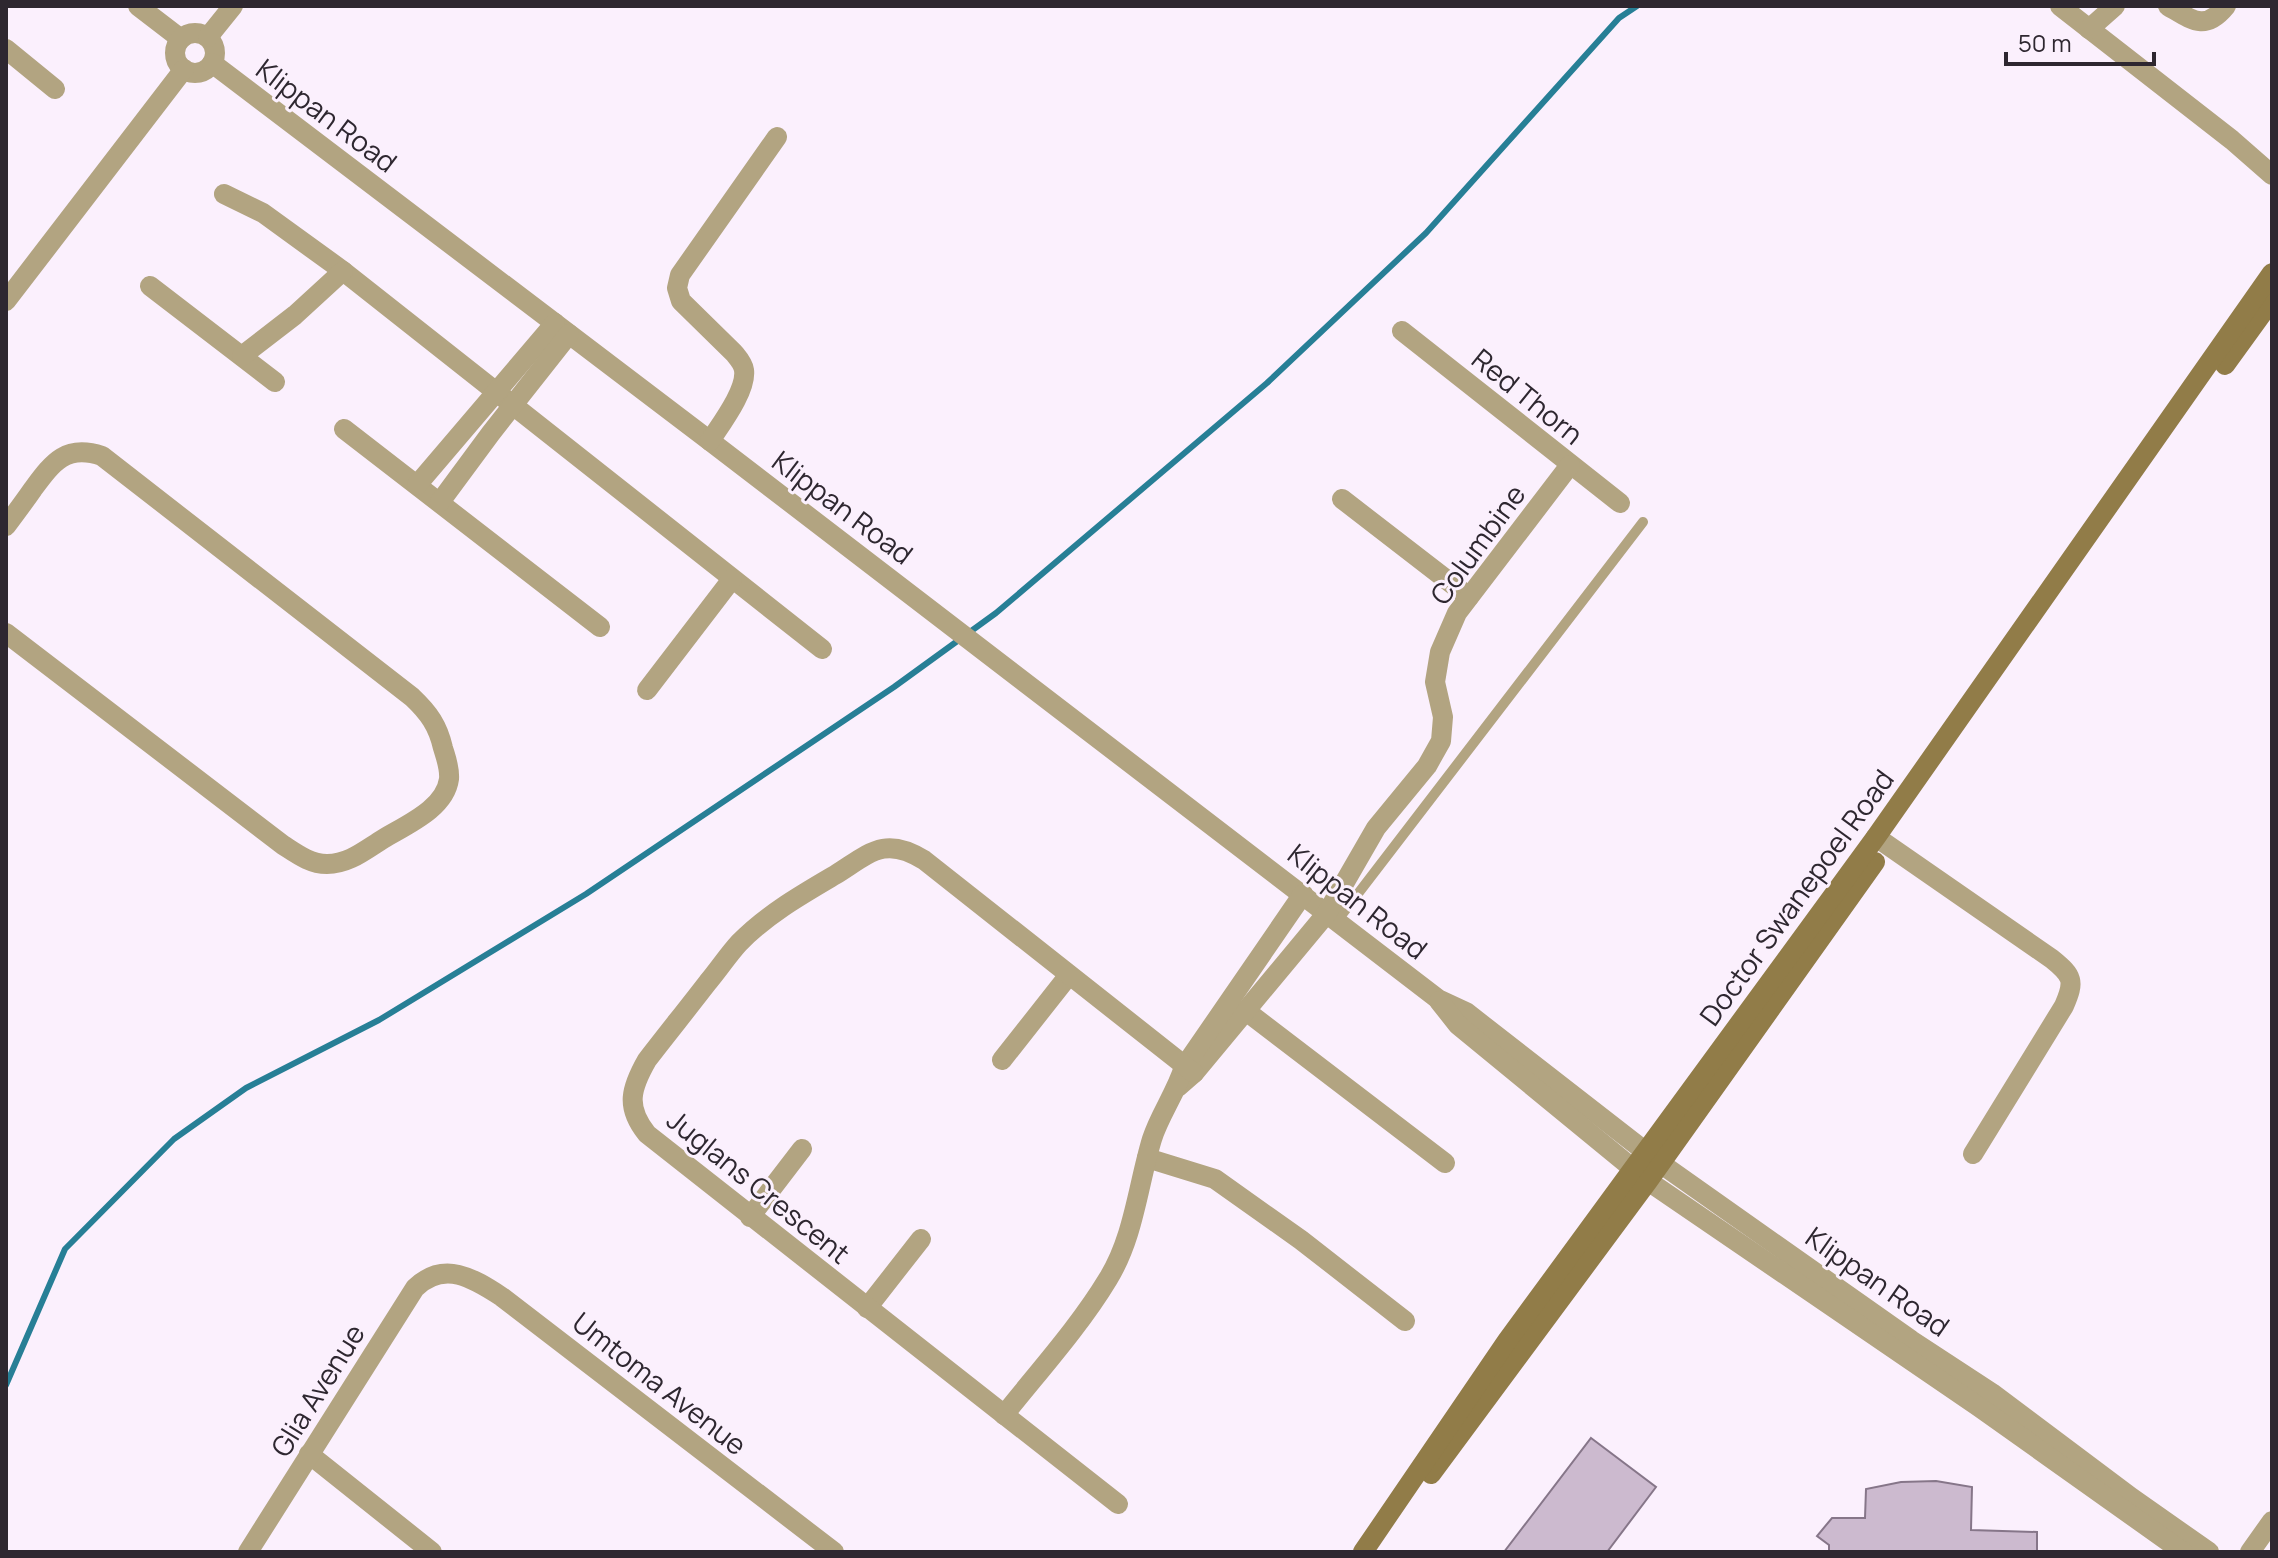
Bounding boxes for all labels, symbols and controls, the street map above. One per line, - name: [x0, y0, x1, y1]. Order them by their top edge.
- scale bar: [2006, 16, 2154, 66]
- text: 50 m: [2018, 26, 2072, 59]
- street label: Klippan Road: [249, 50, 405, 180]
- street label: Red Thorn: [1464, 339, 1592, 453]
- street label: Klippan Road: [765, 442, 921, 572]
- street label: Columbine: [1421, 476, 1533, 612]
- street label: Doctor Swanepoel Road: [1690, 761, 1902, 1033]
- street label: Klippan Road: [1281, 835, 1435, 967]
- street label: Juglans Crescent: [660, 1100, 858, 1272]
- street label: Klippan Road: [1799, 1218, 1957, 1344]
- street label: Umtoma Avenue: [565, 1303, 755, 1463]
- street label: Glia Avenue: [261, 1316, 373, 1464]

